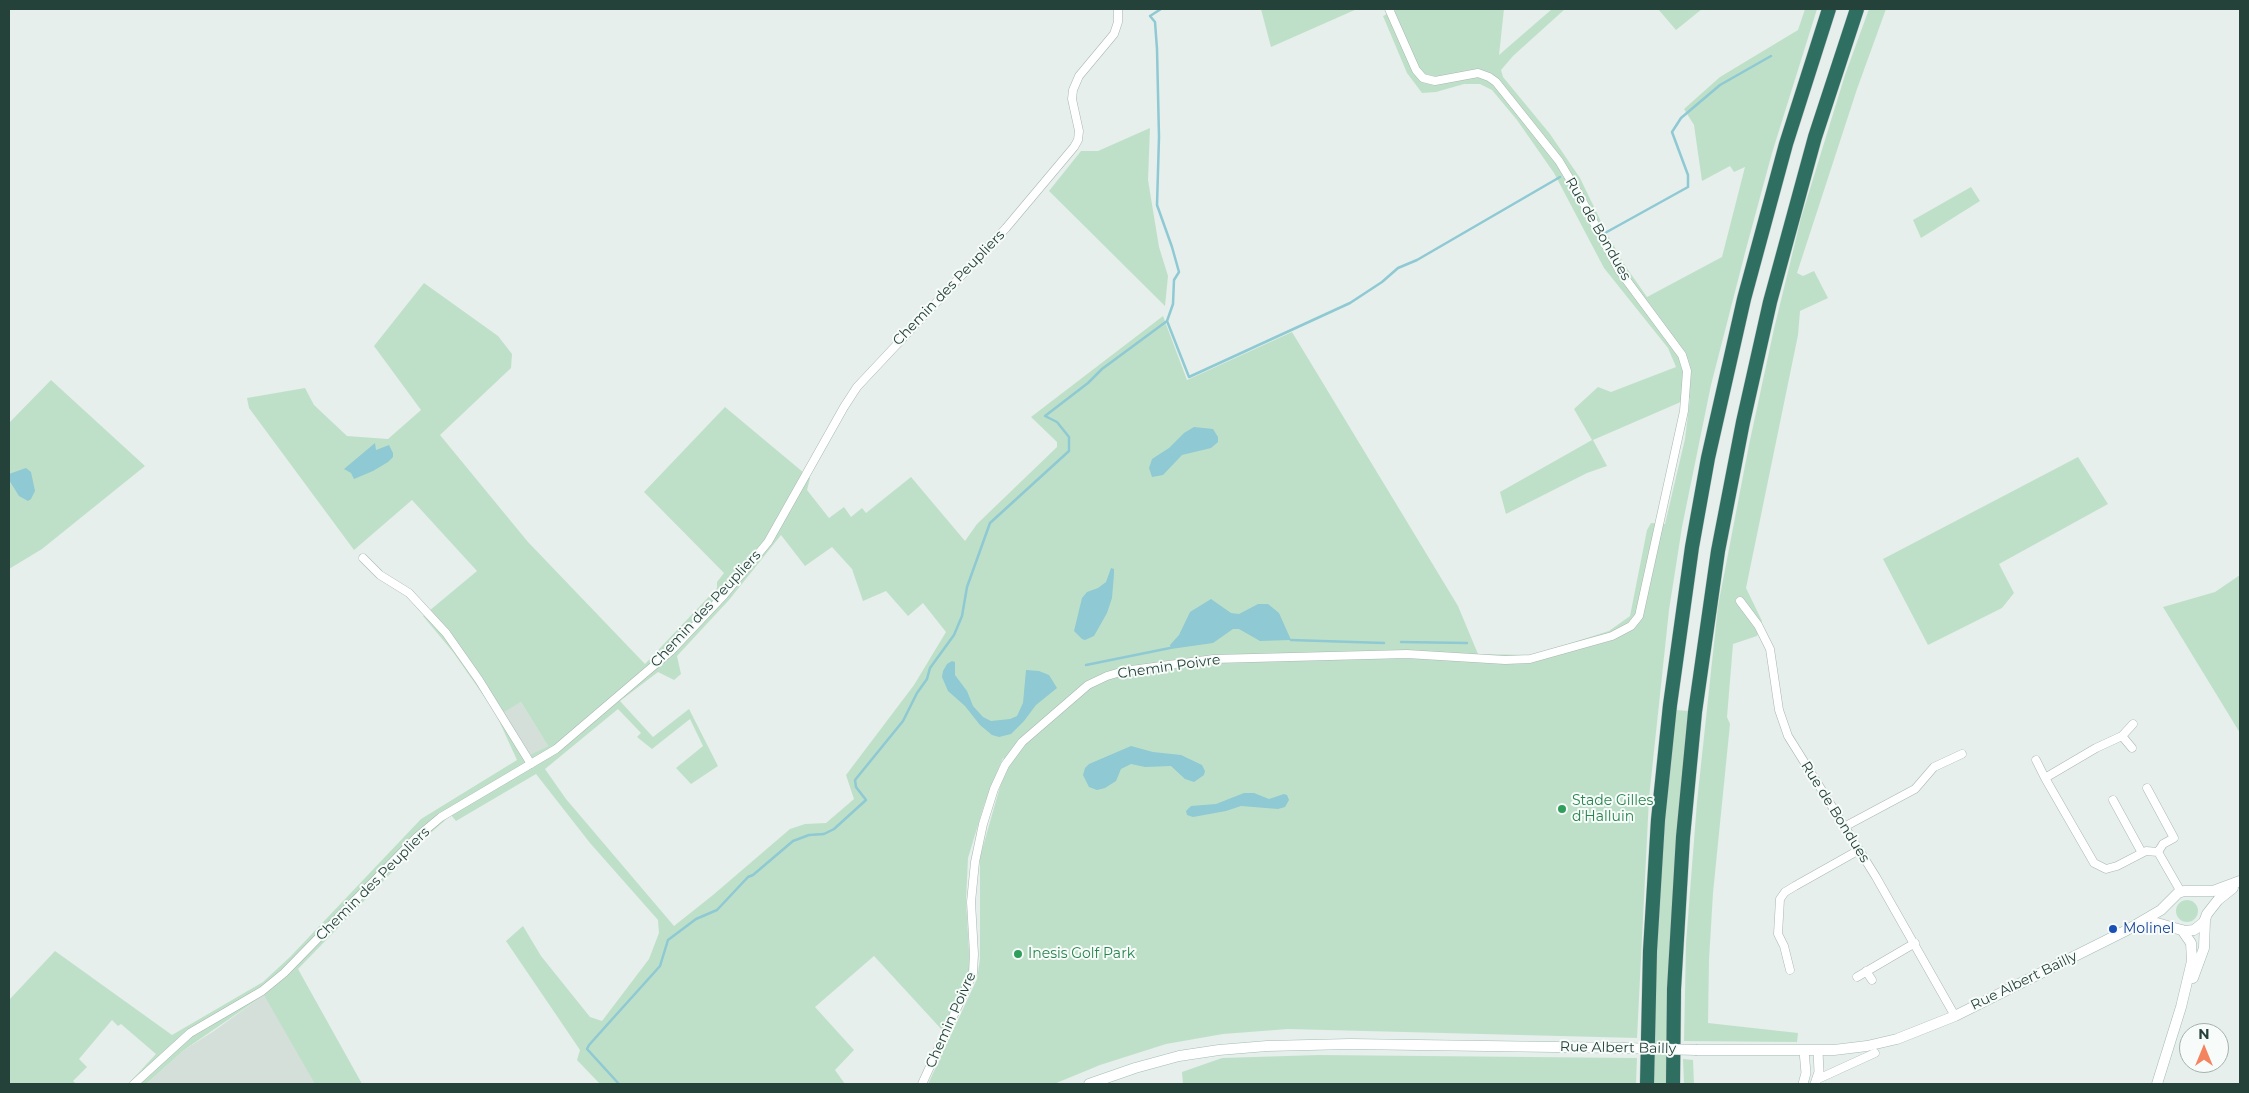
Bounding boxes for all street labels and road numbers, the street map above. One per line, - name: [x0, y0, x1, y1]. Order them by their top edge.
- street label: Rue de Bondues: [1562, 174, 1634, 284]
- street label: Chemin des Peupliers: [890, 227, 1008, 349]
- street label: Chemin des Peupliers: [647, 547, 765, 671]
- street label: Chemin Poivre: [1117, 651, 1221, 683]
- street label: Rue de Bondues: [1797, 758, 1873, 866]
- street label: Chemin des Peupliers: [313, 824, 433, 944]
- street label: Rue Albert Bailly: [1968, 948, 2080, 1014]
- street label: Chemin Poivre: [922, 969, 980, 1071]
- street label: Rue Albert Bailly: [1560, 1039, 1676, 1057]

